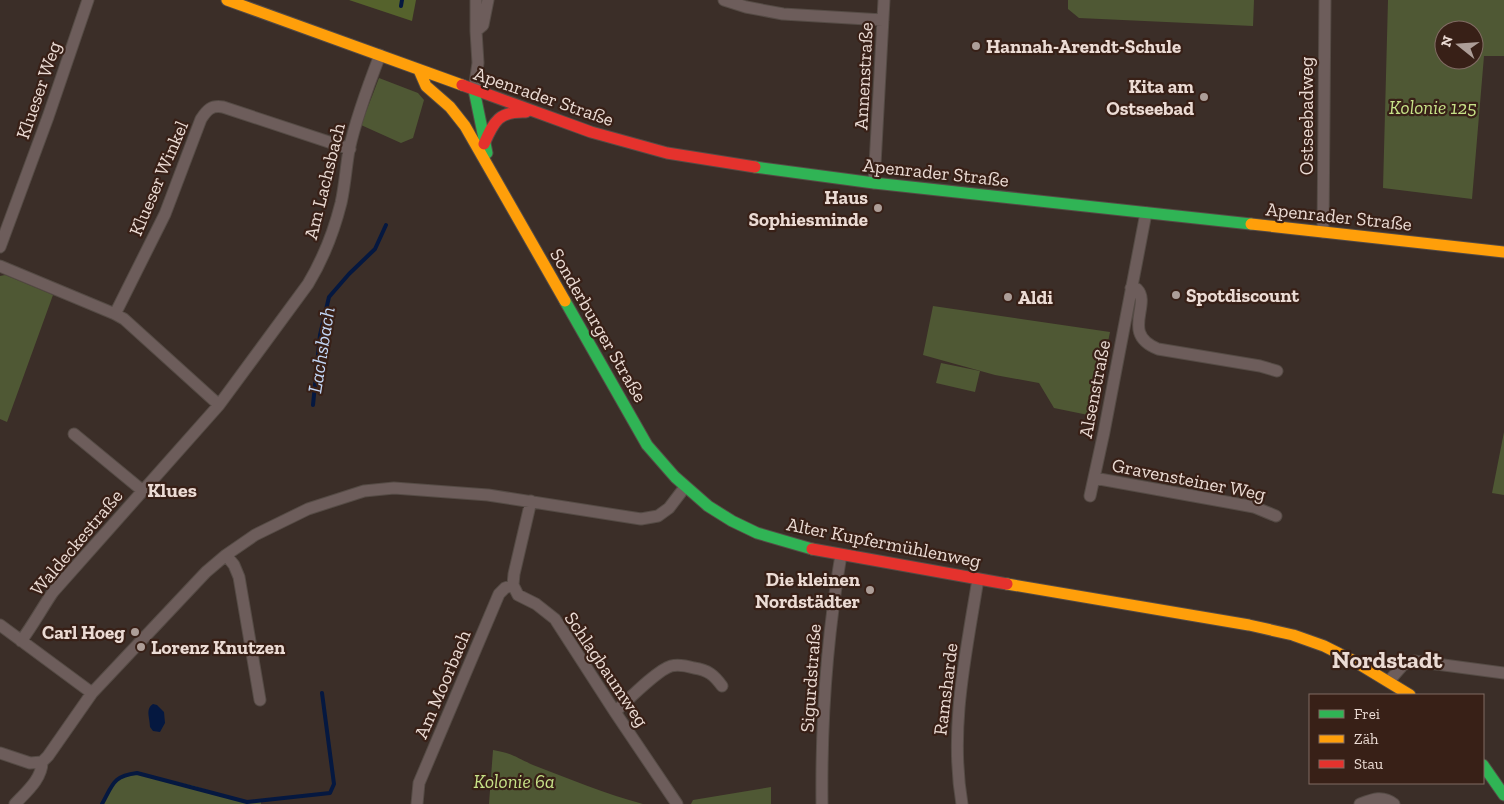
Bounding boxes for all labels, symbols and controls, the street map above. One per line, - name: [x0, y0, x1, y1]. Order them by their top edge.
- north arrow: [1434, 20, 1484, 70]
- street label: Annenstraße: [849, 22, 878, 130]
- text: N: [1437, 33, 1457, 49]
- place label: Hannah-Arendt-Schule: [986, 35, 1181, 58]
- street label: Klueser Weg: [11, 38, 66, 142]
- marker: Hannah-Arendt-Schule: [970, 40, 982, 52]
- street label: Ostseebadweg: [1295, 56, 1318, 175]
- street label: Apenrader Straße: [471, 62, 617, 131]
- place label: Kita am Ostseebad: [1106, 75, 1194, 120]
- marker: Kita am Ostseebad: [1198, 91, 1210, 103]
- park label: Kolonie 125: [1389, 96, 1477, 119]
- street label: Klueser Winkel: [124, 117, 193, 239]
- street label: Am Lachsbach: [299, 120, 350, 242]
- street label: Apenrader Straße: [862, 153, 1010, 192]
- place label: Haus Sophiesminde: [748, 186, 868, 231]
- street label: Apenrader Straße: [1265, 197, 1413, 236]
- marker: Haus Sophiesminde: [872, 202, 884, 214]
- street label: Sonderburger Straße: [545, 244, 652, 406]
- place label: Spotdiscount: [1186, 284, 1299, 307]
- place label: Aldi: [1018, 286, 1053, 309]
- marker: Spotdiscount: [1170, 289, 1182, 301]
- marker: Aldi: [1002, 291, 1014, 303]
- water label: Lachsbach: [302, 305, 340, 395]
- street label: Alsenstraße: [1074, 338, 1115, 440]
- street label: Gravensteiner Weg: [1110, 453, 1268, 506]
- district label: Klues: [147, 478, 197, 502]
- street label: Waldeckestraße: [25, 484, 128, 600]
- street label: Alter Kupfermühlenweg: [785, 512, 983, 573]
- place label: Die kleinen Nordstädter: [755, 568, 861, 613]
- marker: Die kleinen Nordstädter: [864, 584, 876, 596]
- street label: Schlagbaumweg: [560, 607, 654, 732]
- place label: Carl Hoeg: [42, 621, 125, 644]
- street label: Sigurdstraße: [795, 623, 826, 733]
- marker: Carl Hoeg: [129, 626, 141, 638]
- street label: Am Moorbach: [409, 626, 476, 742]
- place label: Lorenz Knutzen: [151, 636, 286, 659]
- marker: Lorenz Knutzen: [135, 641, 147, 653]
- street label: Ramsharde: [928, 642, 963, 737]
- district label: Nordstadt: [1332, 645, 1443, 674]
- legend: [1309, 694, 1484, 784]
- text: Frei: [1354, 705, 1380, 723]
- text: Zäh: [1354, 730, 1379, 748]
- text: Stau: [1354, 755, 1384, 773]
- park label: Kolonie 6a: [473, 770, 555, 793]

